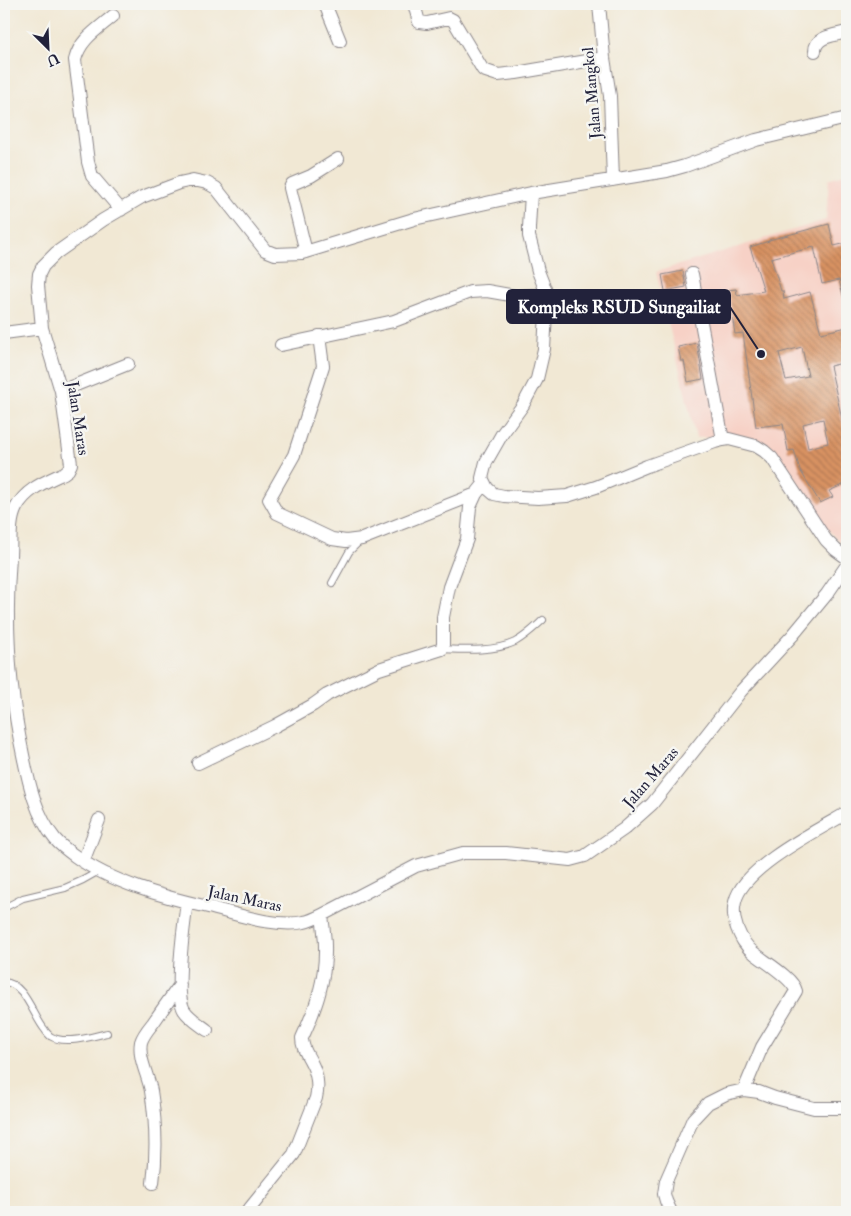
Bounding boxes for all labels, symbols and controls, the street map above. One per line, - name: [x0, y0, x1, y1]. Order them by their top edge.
- north arrow: [22, 22, 72, 72]
- street label: Jalan Mangkol: [578, 46, 607, 141]
- text: U: [44, 49, 62, 70]
- callout: Kompleks RSUD Sungailiat: [507, 290, 730, 323]
- text: Kompleks RSUD Sungailiat: [518, 296, 721, 319]
- street label: Jalan Maras: [61, 379, 94, 457]
- street label: Jalan Maras: [618, 743, 684, 814]
- street label: Jalan Maras: [205, 881, 284, 918]

